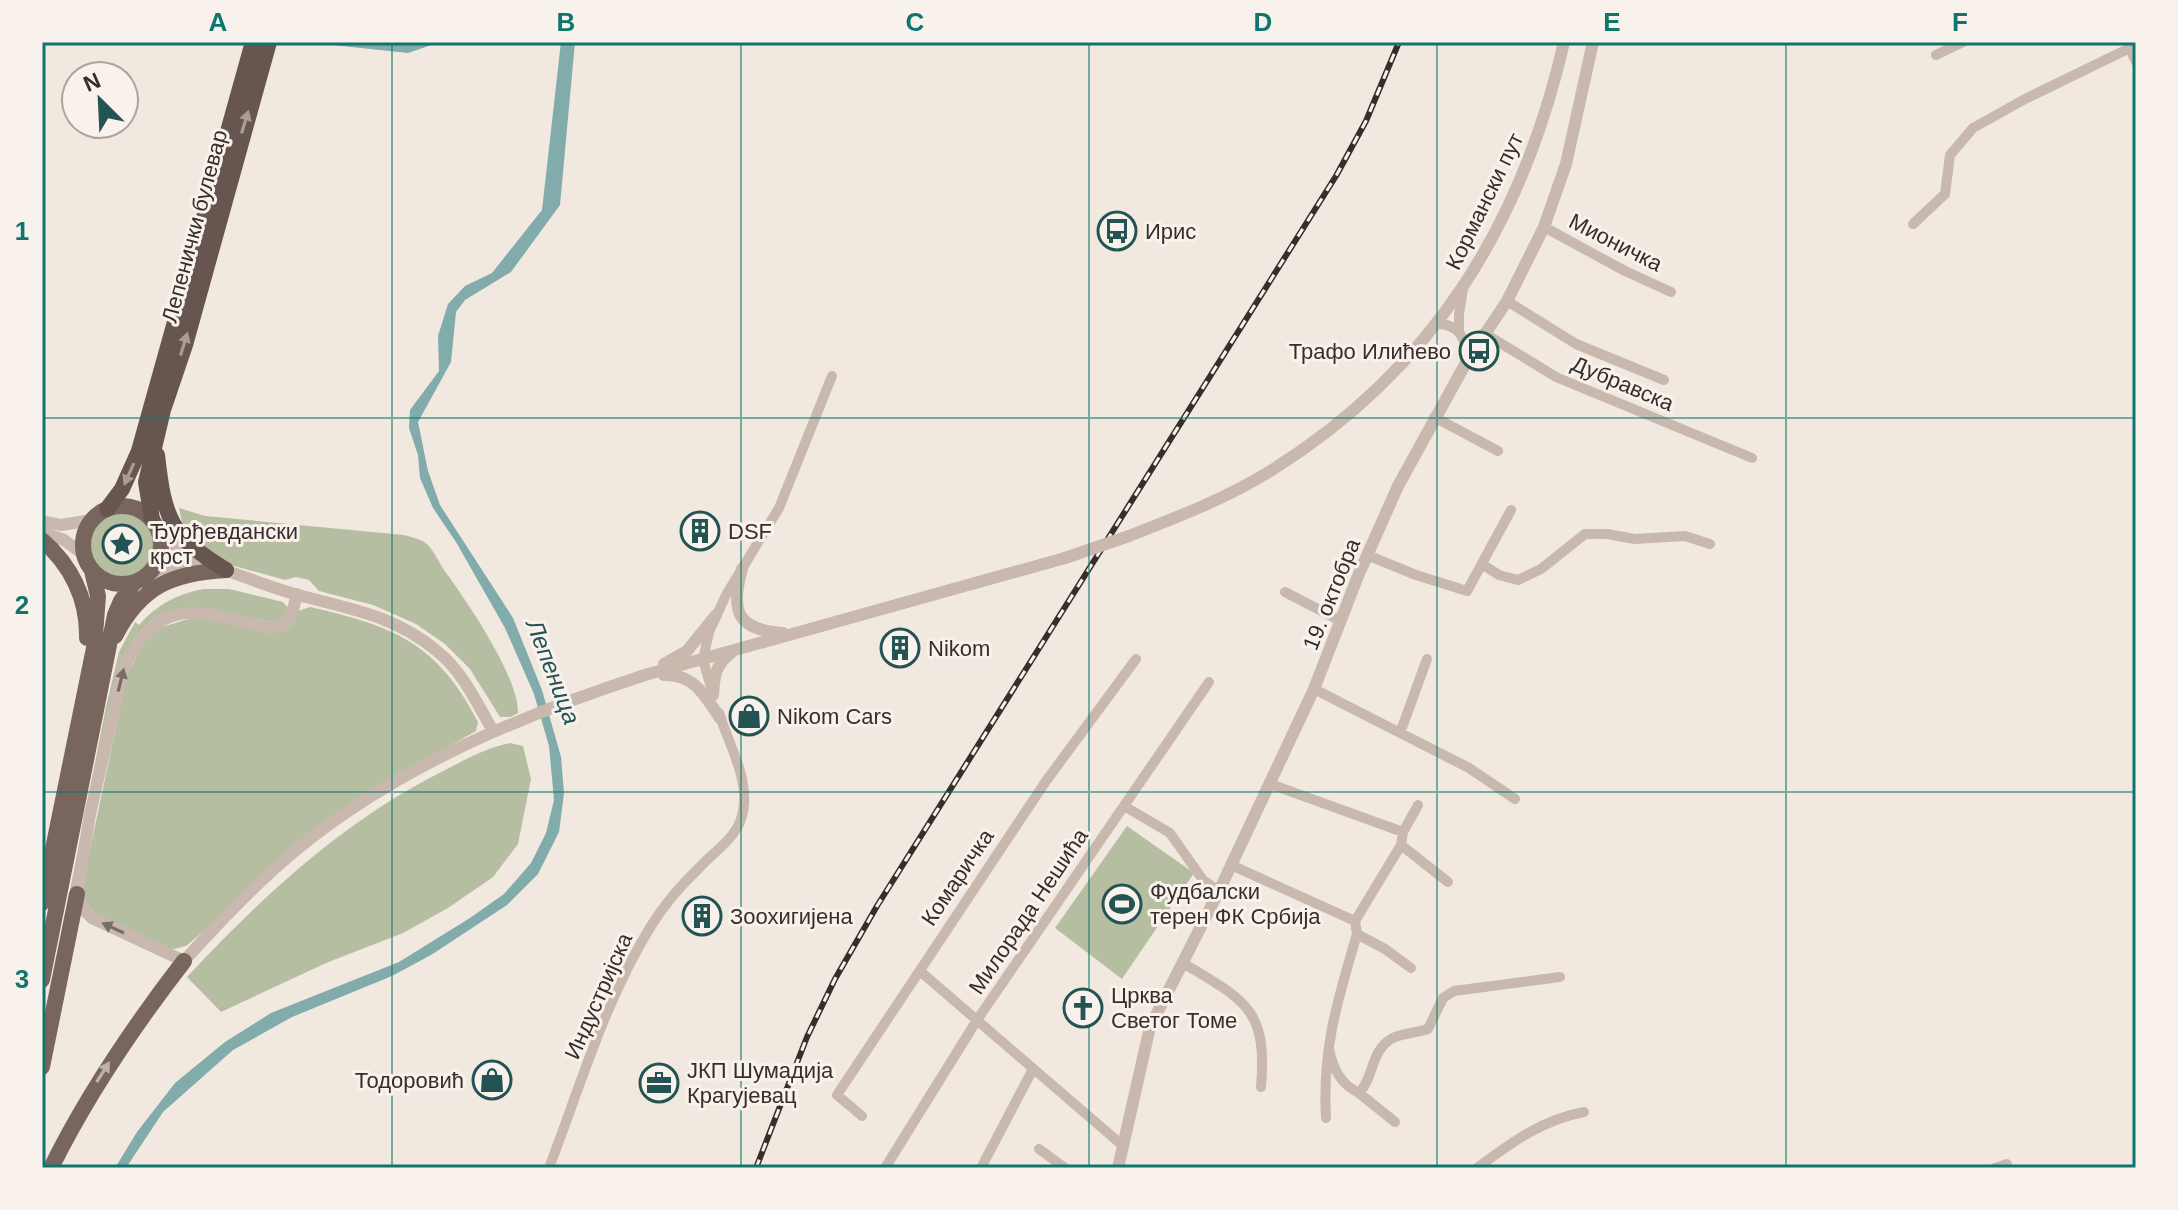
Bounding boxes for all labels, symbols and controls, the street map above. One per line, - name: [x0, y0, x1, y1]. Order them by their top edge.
- text: A: [209, 7, 228, 37]
- text: B: [557, 7, 575, 37]
- text: C: [906, 7, 925, 37]
- text: D: [1254, 7, 1272, 37]
- text: E: [1603, 7, 1621, 37]
- text: F: [1952, 7, 1968, 37]
- north arrow: [60, 60, 140, 140]
- text: N: [80, 68, 104, 97]
- one-way arrow: [239, 110, 252, 134]
- street label: Лепенички булевар: [157, 127, 232, 325]
- street label: Кормански пут: [1441, 129, 1528, 274]
- street label: Мионичка: [1565, 208, 1667, 277]
- bus stop icon: Ирис: [1096, 210, 1138, 252]
- text: 1: [15, 216, 29, 246]
- place label: Ирис: [1145, 219, 1196, 244]
- bus stop icon: Трафо Илићево: [1458, 330, 1500, 372]
- one-way arrow: [178, 332, 191, 356]
- place label: Трафо Илићево: [1289, 339, 1451, 364]
- street label: Дубравска: [1568, 351, 1678, 416]
- one-way arrow: [122, 462, 136, 486]
- building icon: DSF: [679, 510, 721, 552]
- place label: Ђурђевдански крст: [150, 519, 298, 569]
- place label: DSF: [728, 519, 772, 544]
- place icon: Ђурђевдански крст: [101, 523, 143, 565]
- street label: 19. октобра: [1298, 534, 1365, 654]
- text: 2: [15, 590, 29, 620]
- water label: Лепеница: [520, 614, 586, 728]
- building icon: Nikom: [879, 627, 921, 669]
- place label: Nikom: [928, 636, 990, 661]
- one-way arrow: [115, 668, 127, 693]
- shop icon: Nikom Cars: [728, 695, 770, 737]
- place label: Nikom Cars: [777, 704, 892, 729]
- street label: Милорада Нешића: [964, 823, 1093, 999]
- street label: Комаричка: [916, 824, 999, 930]
- place label: Фудбалски терен ФК Србија: [1150, 879, 1321, 929]
- sports icon: Фудбалски терен ФК Србија: [1101, 883, 1143, 925]
- building icon: Зоохигијена: [681, 895, 723, 937]
- place label: Зоохигијена: [730, 904, 853, 929]
- one-way arrow: [102, 922, 125, 935]
- street label: Индустријска: [560, 929, 638, 1063]
- text: 3: [15, 964, 29, 994]
- place label: Црква Светог Томе: [1111, 983, 1237, 1033]
- church icon: Црква Светог Томе: [1062, 987, 1104, 1029]
- place label: ЈКП Шумадија Крагујевац: [687, 1058, 834, 1108]
- shop icon: Тодоровић: [471, 1059, 513, 1101]
- one-way arrow: [95, 1061, 109, 1083]
- office icon: ЈКП Шумадија Крагујевац: [638, 1062, 680, 1104]
- place label: Тодоровић: [355, 1068, 464, 1093]

